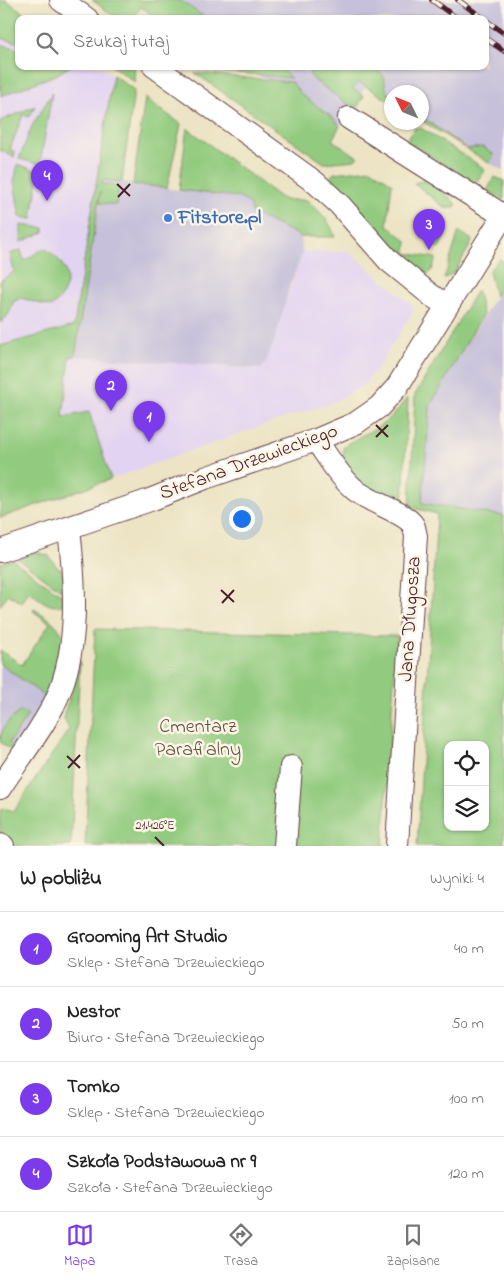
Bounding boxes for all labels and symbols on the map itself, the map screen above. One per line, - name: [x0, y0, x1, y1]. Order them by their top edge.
- north arrow: [384, 85, 429, 130]
- pin: 4: [31, 160, 63, 201]
- place label: Fitstore.pl: [177, 204, 261, 233]
- pin: 3: [413, 209, 445, 250]
- marker: Fitstore.pl: [162, 212, 174, 224]
- pin: 2: [95, 370, 127, 411]
- pin: 1: [133, 401, 165, 442]
- street label: Stefana Drzewieckiego: [156, 417, 343, 510]
- your location: [229, 506, 255, 532]
- street label: Jana Długosza: [392, 555, 431, 683]
- park label: Cmentarz Parafialny: [155, 713, 241, 765]
- text: 21.426°E: [136, 817, 174, 835]

